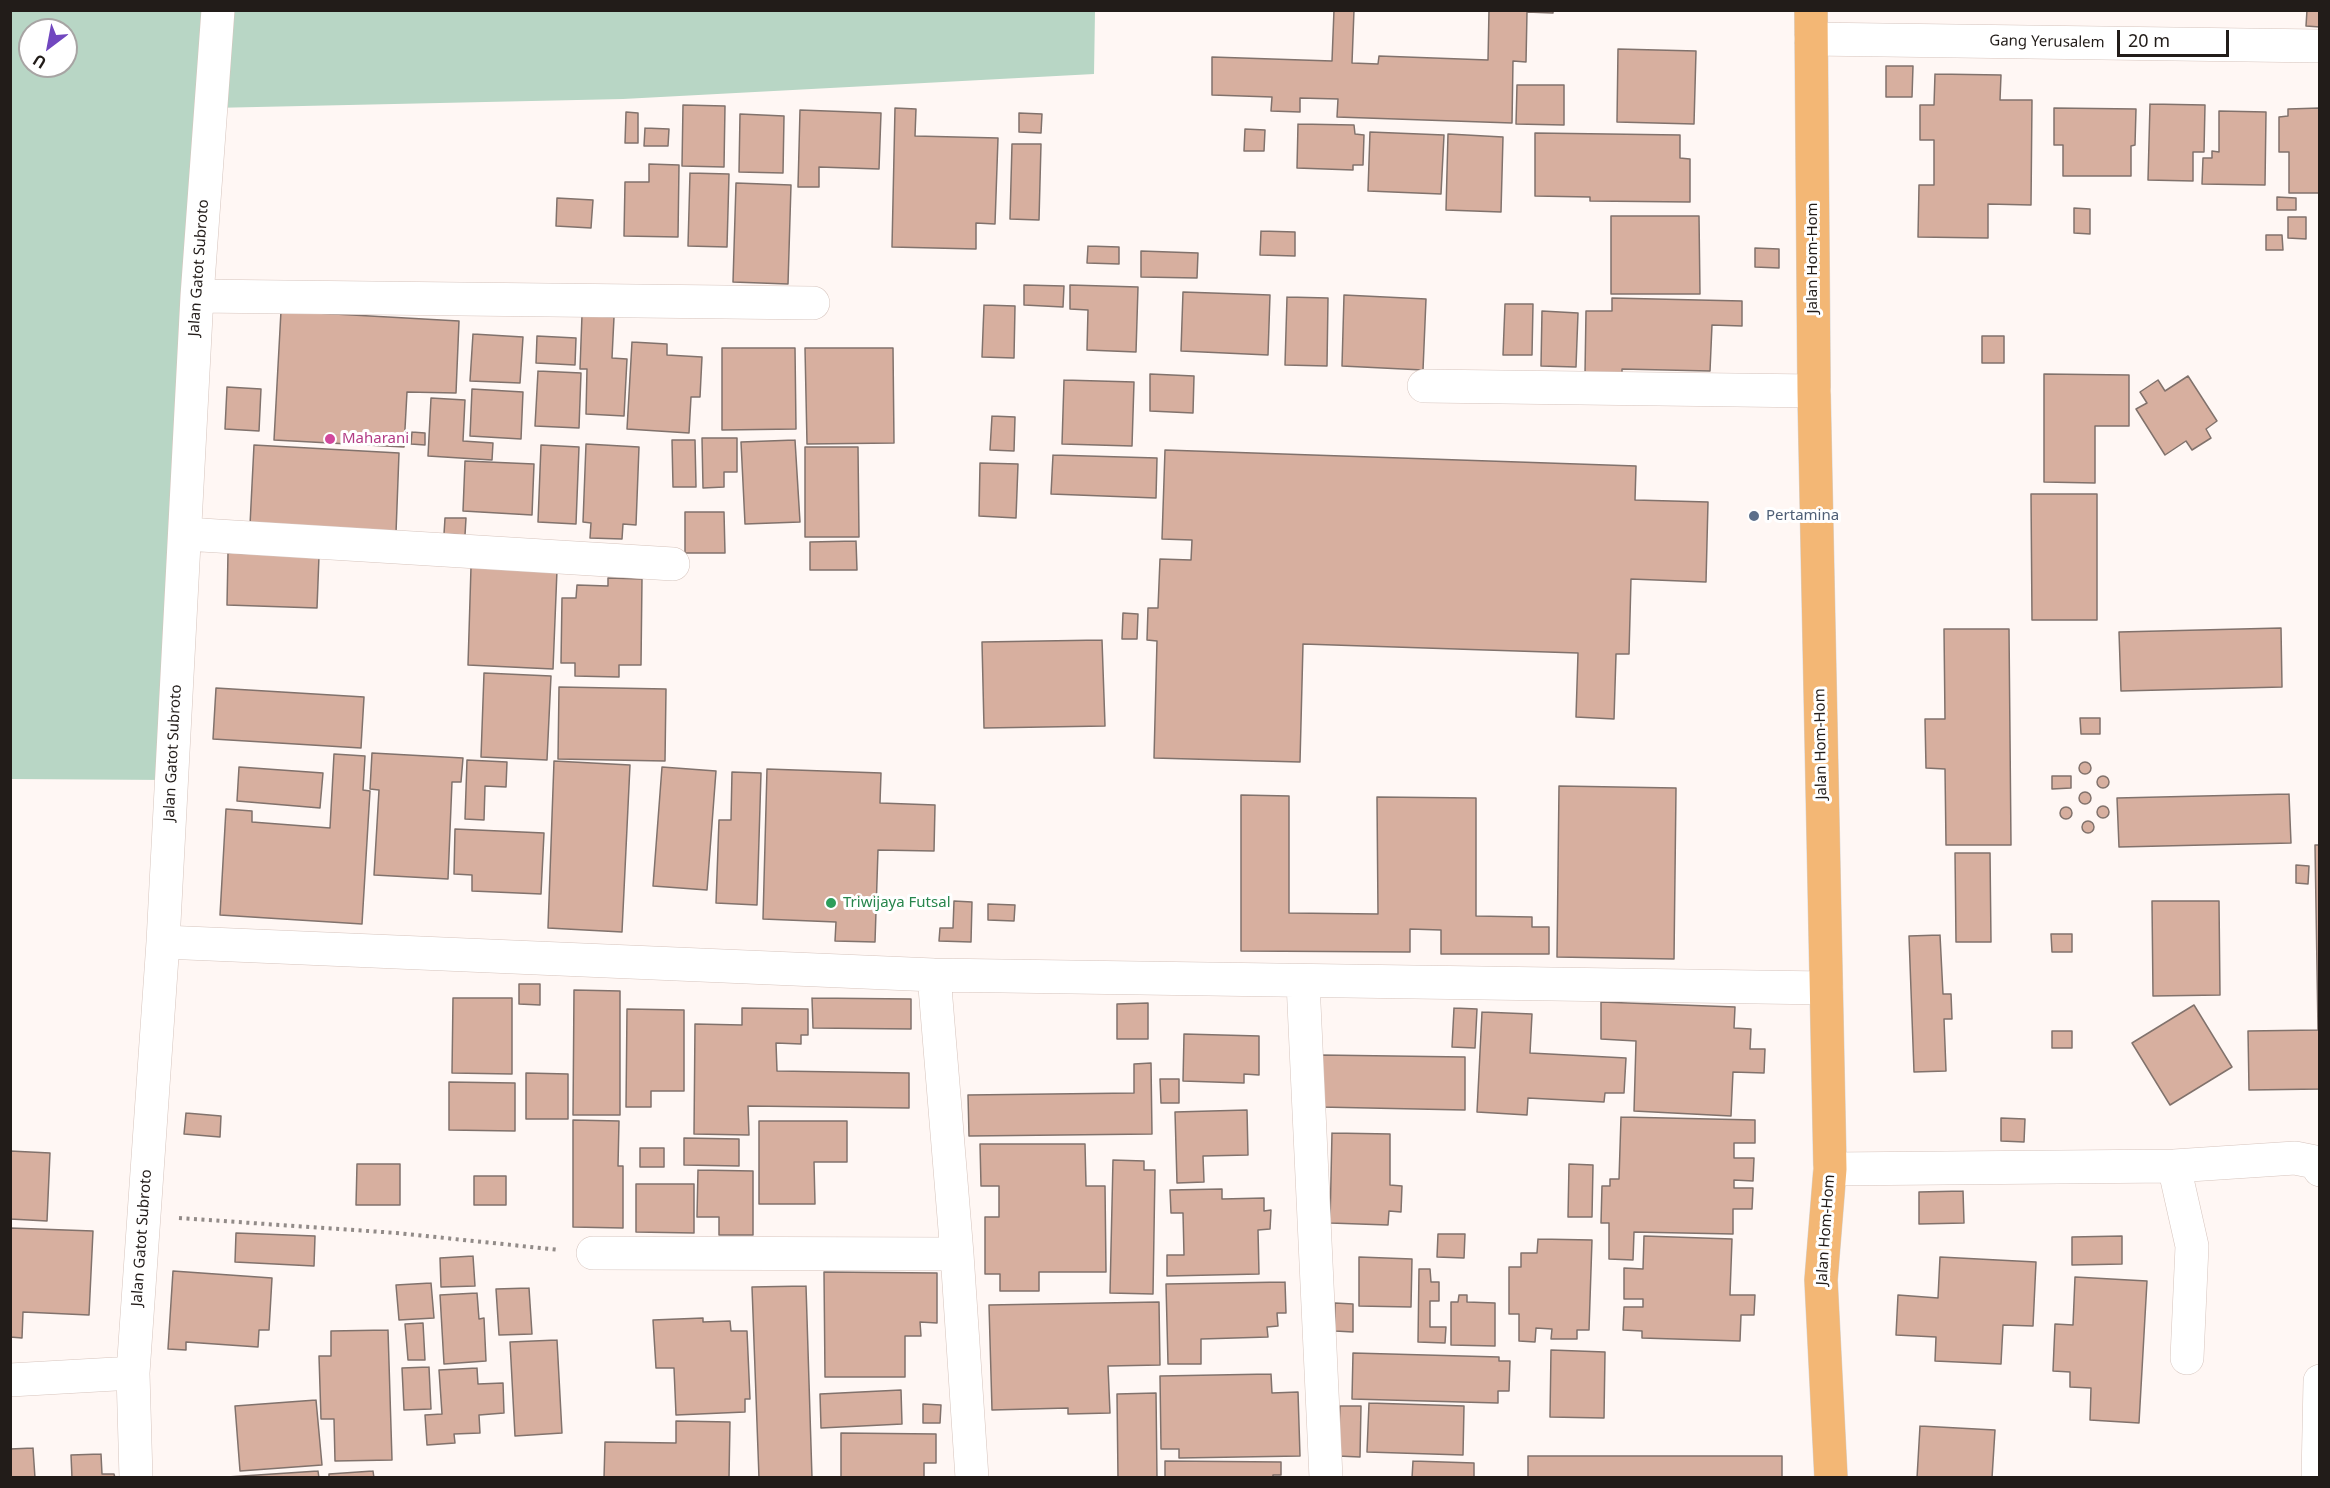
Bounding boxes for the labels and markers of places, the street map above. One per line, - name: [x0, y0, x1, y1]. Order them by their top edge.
- place label: Maharani: [342, 430, 409, 448]
- marker: Maharani: [323, 432, 337, 446]
- place label: Pertamina: [1766, 507, 1839, 525]
- marker: Pertamina: [1747, 509, 1761, 523]
- place label: Triwijaya Futsal: [843, 894, 951, 912]
- marker: Triwijaya Futsal: [824, 896, 838, 910]

